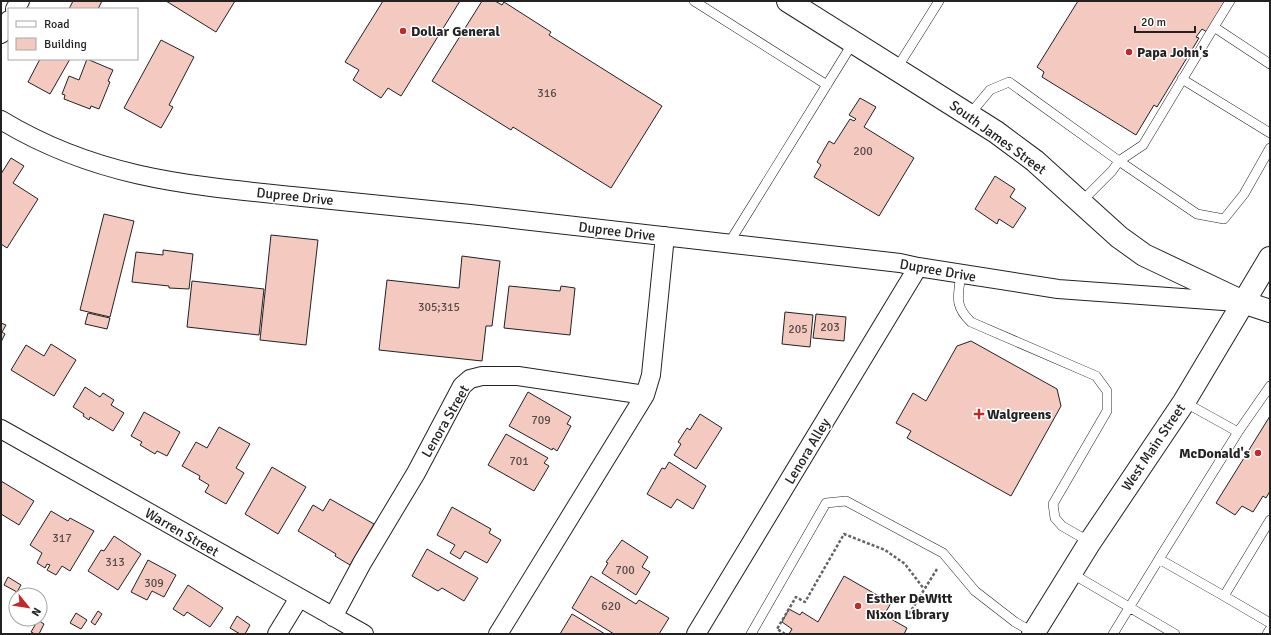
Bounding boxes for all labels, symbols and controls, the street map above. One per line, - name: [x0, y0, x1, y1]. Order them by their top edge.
- legend: [8, 8, 138, 60]
- scale bar: [1135, 8, 1195, 34]
- text: 20 m: [1141, 15, 1166, 30]
- text: Road: [44, 17, 70, 32]
- place label: Dollar General: [411, 23, 500, 40]
- marker: Dollar General: [398, 26, 408, 36]
- text: Building: [44, 37, 87, 52]
- place label: Papa John's: [1137, 44, 1209, 61]
- marker: Papa John's: [1124, 47, 1134, 57]
- house number: 316: [537, 86, 557, 101]
- street label: South James Street: [946, 97, 1049, 178]
- house number: 200: [853, 144, 873, 159]
- street label: Dupree Drive: [256, 184, 334, 209]
- street label: Dupree Drive: [577, 218, 656, 245]
- street label: Dupree Drive: [898, 255, 978, 286]
- house number: 305;315: [418, 300, 460, 315]
- house number: 203: [820, 320, 840, 335]
- house number: 205: [788, 322, 808, 337]
- street label: Lenora Street: [418, 382, 473, 460]
- street label: West Main Street: [1118, 400, 1189, 494]
- place label: Walgreens: [987, 406, 1051, 423]
- marker: Walgreens: [974, 409, 984, 419]
- house number: 709: [531, 413, 551, 428]
- street label: Lenora Alley: [781, 415, 834, 487]
- place label: McDonald's: [1179, 445, 1250, 462]
- marker: McDonald's: [1253, 448, 1263, 458]
- house number: 701: [509, 454, 529, 469]
- street label: Warren Street: [142, 504, 222, 561]
- house number: 317: [52, 531, 72, 546]
- house number: 313: [105, 555, 125, 570]
- house number: 700: [615, 563, 635, 578]
- house number: 309: [144, 576, 164, 591]
- north arrow: [8, 587, 48, 627]
- place label: Esther DeWitt Nixon Library: [866, 590, 953, 623]
- house number: 620: [601, 599, 621, 614]
- marker: Esther DeWitt Nixon Library: [853, 601, 863, 611]
- text: N: [29, 605, 44, 618]

